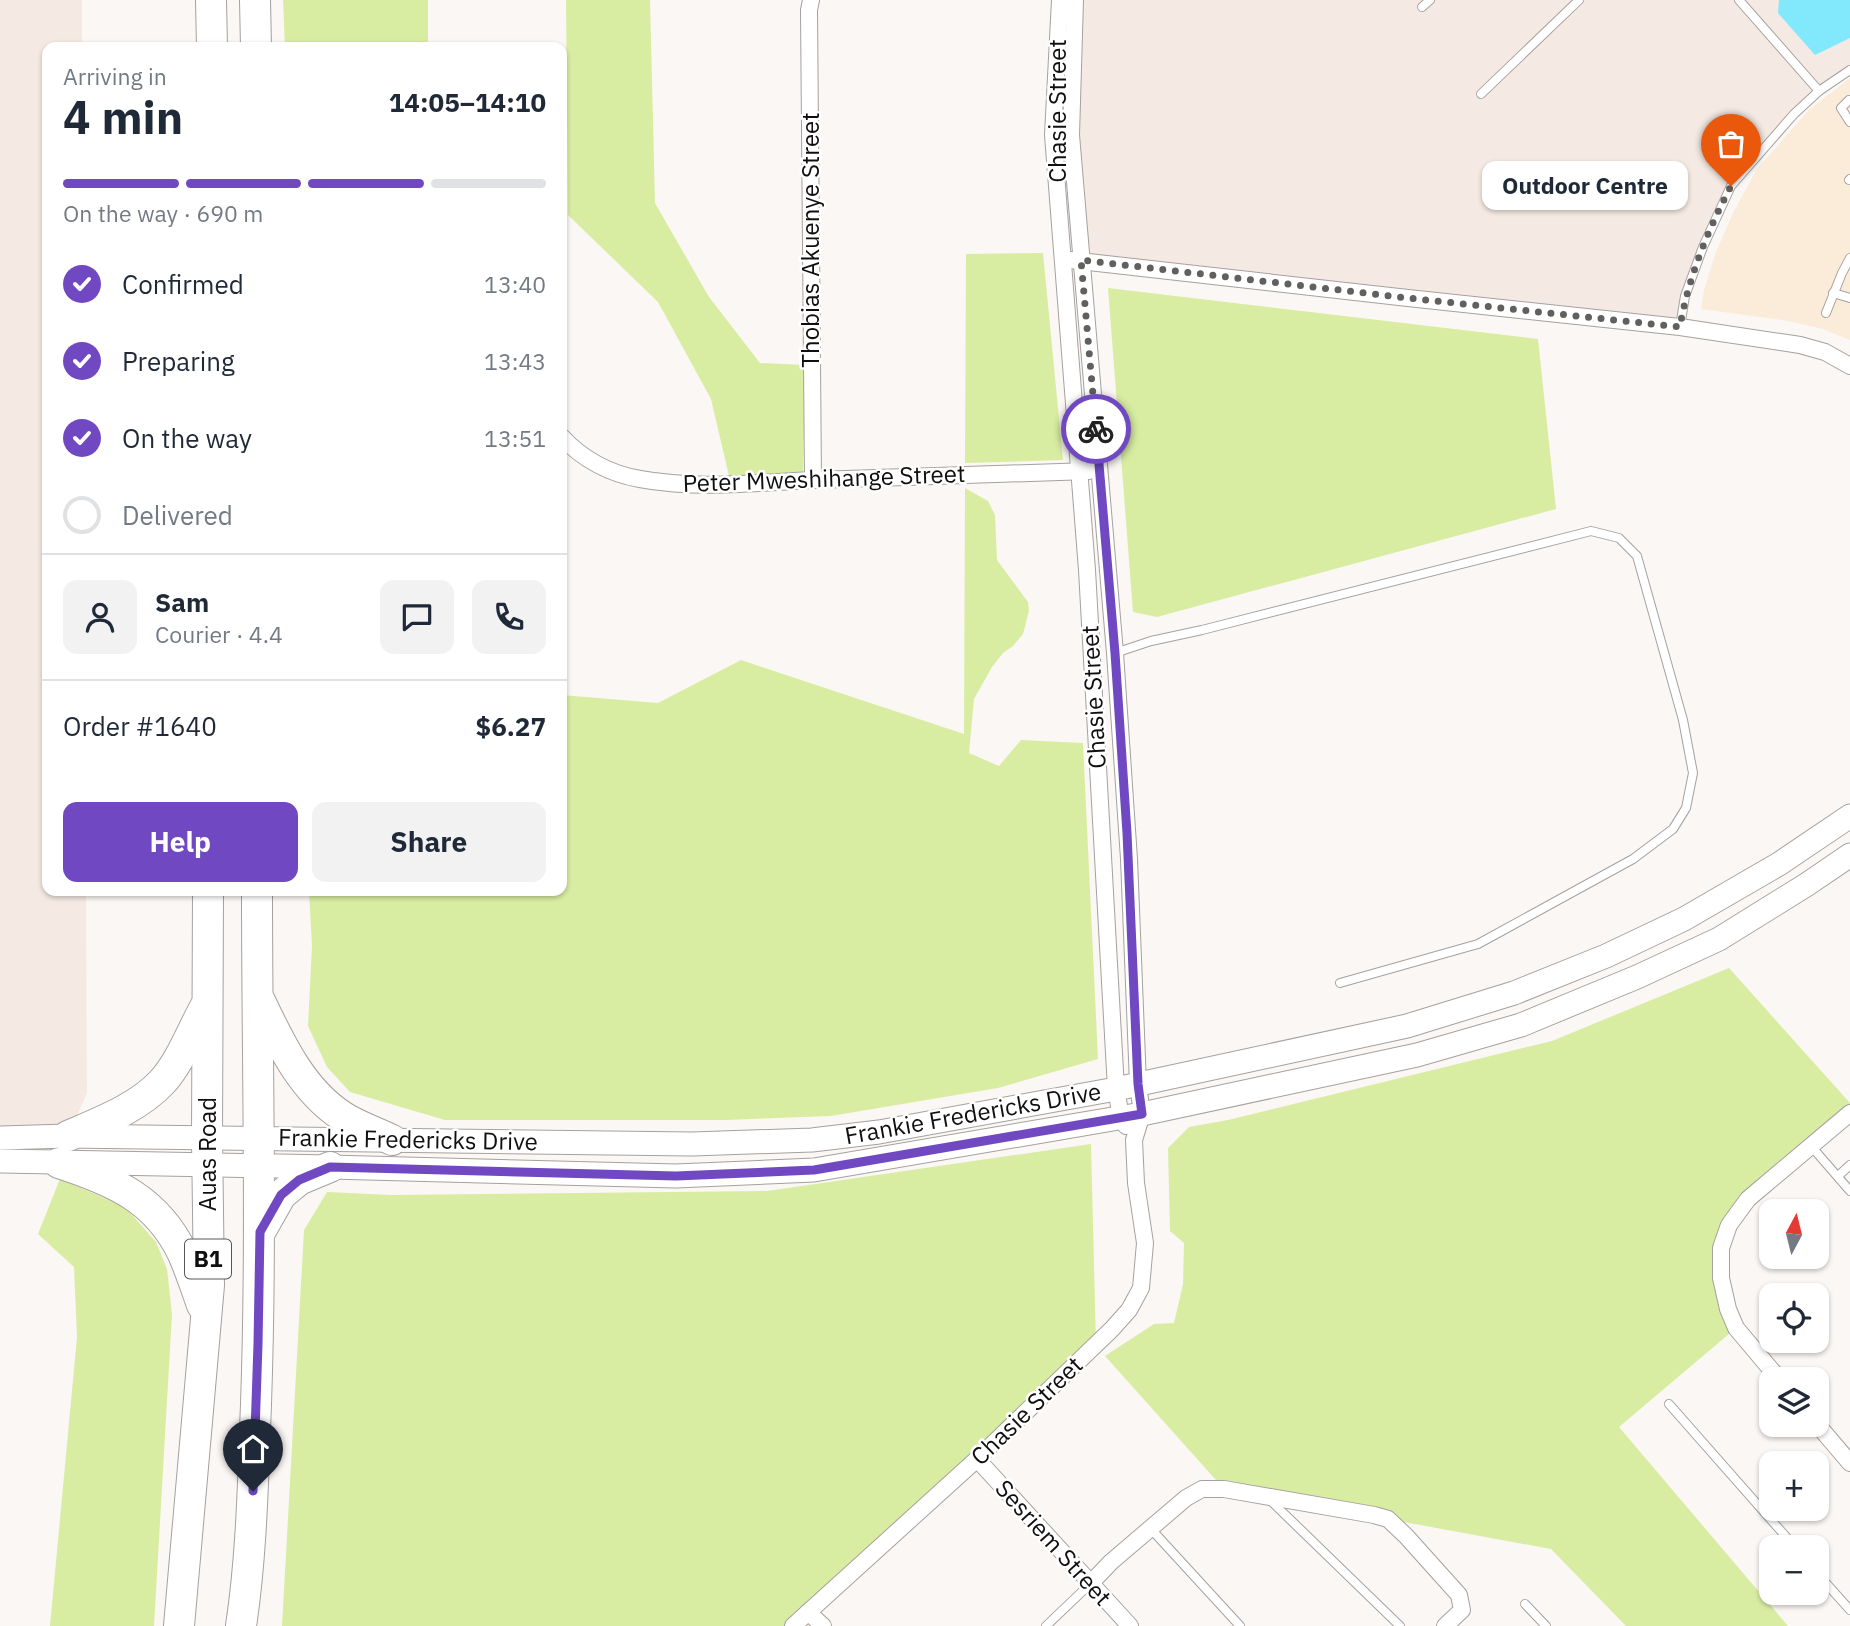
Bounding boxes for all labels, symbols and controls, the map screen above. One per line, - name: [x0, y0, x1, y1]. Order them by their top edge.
- street label: Chasie Street: [1041, 39, 1073, 183]
- text: Arriving in: [63, 61, 167, 91]
- text: 14:05–14:10: [389, 85, 546, 119]
- text: 4 min: [63, 87, 183, 147]
- street label: Thobias Akuenye Street: [794, 112, 826, 368]
- pin: [1701, 114, 1761, 186]
- icon: bag: [1712, 125, 1750, 163]
- callout: Outdoor Centre: [1482, 162, 1689, 210]
- text: Outdoor Centre: [1502, 170, 1668, 200]
- text: On the way · 690 m: [63, 198, 263, 228]
- icon: check: [63, 265, 101, 303]
- text: Confirmed: [122, 267, 244, 301]
- text: 13:40: [484, 269, 546, 299]
- icon: check: [63, 342, 101, 380]
- text: Preparing: [122, 344, 235, 378]
- text: 13:43: [484, 346, 546, 376]
- courier: [1061, 394, 1131, 464]
- icon: bike: [1077, 410, 1115, 448]
- icon: check: [63, 419, 101, 457]
- text: On the way: [122, 421, 252, 455]
- text: 13:51: [484, 423, 546, 453]
- street label: Peter Mweshihange Street: [682, 457, 966, 499]
- text: Delivered: [122, 498, 233, 532]
- button: person: [63, 580, 137, 654]
- button: chat: [380, 580, 454, 654]
- button: phone: [472, 580, 546, 654]
- text: Sam: [155, 585, 209, 619]
- text: Courier · 4.4: [155, 619, 283, 649]
- street label: Chasie Street: [1073, 624, 1113, 770]
- text: Order #1640: [63, 709, 217, 743]
- text: $6.27: [476, 709, 546, 743]
- button: Help: [63, 802, 298, 882]
- button: Share: [312, 802, 546, 882]
- street label: Frankie Fredericks Drive: [842, 1075, 1104, 1151]
- street label: Auas Road: [191, 1097, 223, 1211]
- street label: Frankie Fredericks Drive: [278, 1121, 538, 1157]
- north arrow: [1759, 1199, 1829, 1269]
- map controls: [1759, 1199, 1829, 1605]
- road number: B1: [185, 1240, 231, 1278]
- button: locate: [1759, 1283, 1829, 1353]
- street label: Chasie Street: [963, 1349, 1089, 1472]
- button: layers: [1759, 1367, 1829, 1437]
- pin: [223, 1419, 283, 1491]
- icon: home: [234, 1430, 272, 1468]
- button: +: [1759, 1451, 1829, 1521]
- street label: Sesriem Street: [989, 1472, 1119, 1612]
- button: −: [1759, 1535, 1829, 1605]

